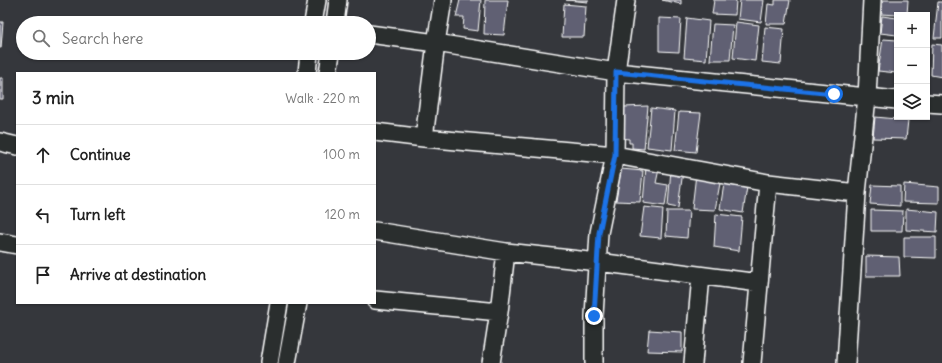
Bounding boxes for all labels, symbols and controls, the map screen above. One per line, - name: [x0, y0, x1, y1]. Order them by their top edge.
- map controls: [894, 12, 930, 120]
- button: +: [894, 12, 930, 48]
- search box: [16, 16, 376, 60]
- icon: search: [30, 27, 52, 49]
- text: Search here: [62, 29, 143, 48]
- button: −: [894, 48, 930, 84]
- button: layers: [894, 84, 930, 120]
- route start: [825, 85, 843, 103]
- text: 3 min: [32, 87, 74, 109]
- text: Walk · 220 m: [285, 90, 360, 107]
- icon: ahead: [32, 144, 54, 166]
- text: Continue: [70, 145, 131, 164]
- text: 100 m: [323, 146, 360, 163]
- icon: left: [32, 204, 54, 226]
- text: Turn left: [70, 205, 125, 224]
- text: 120 m: [325, 206, 360, 223]
- icon: arrive: [32, 264, 54, 286]
- text: Arrive at destination: [70, 265, 206, 284]
- route end: [585, 307, 603, 325]

